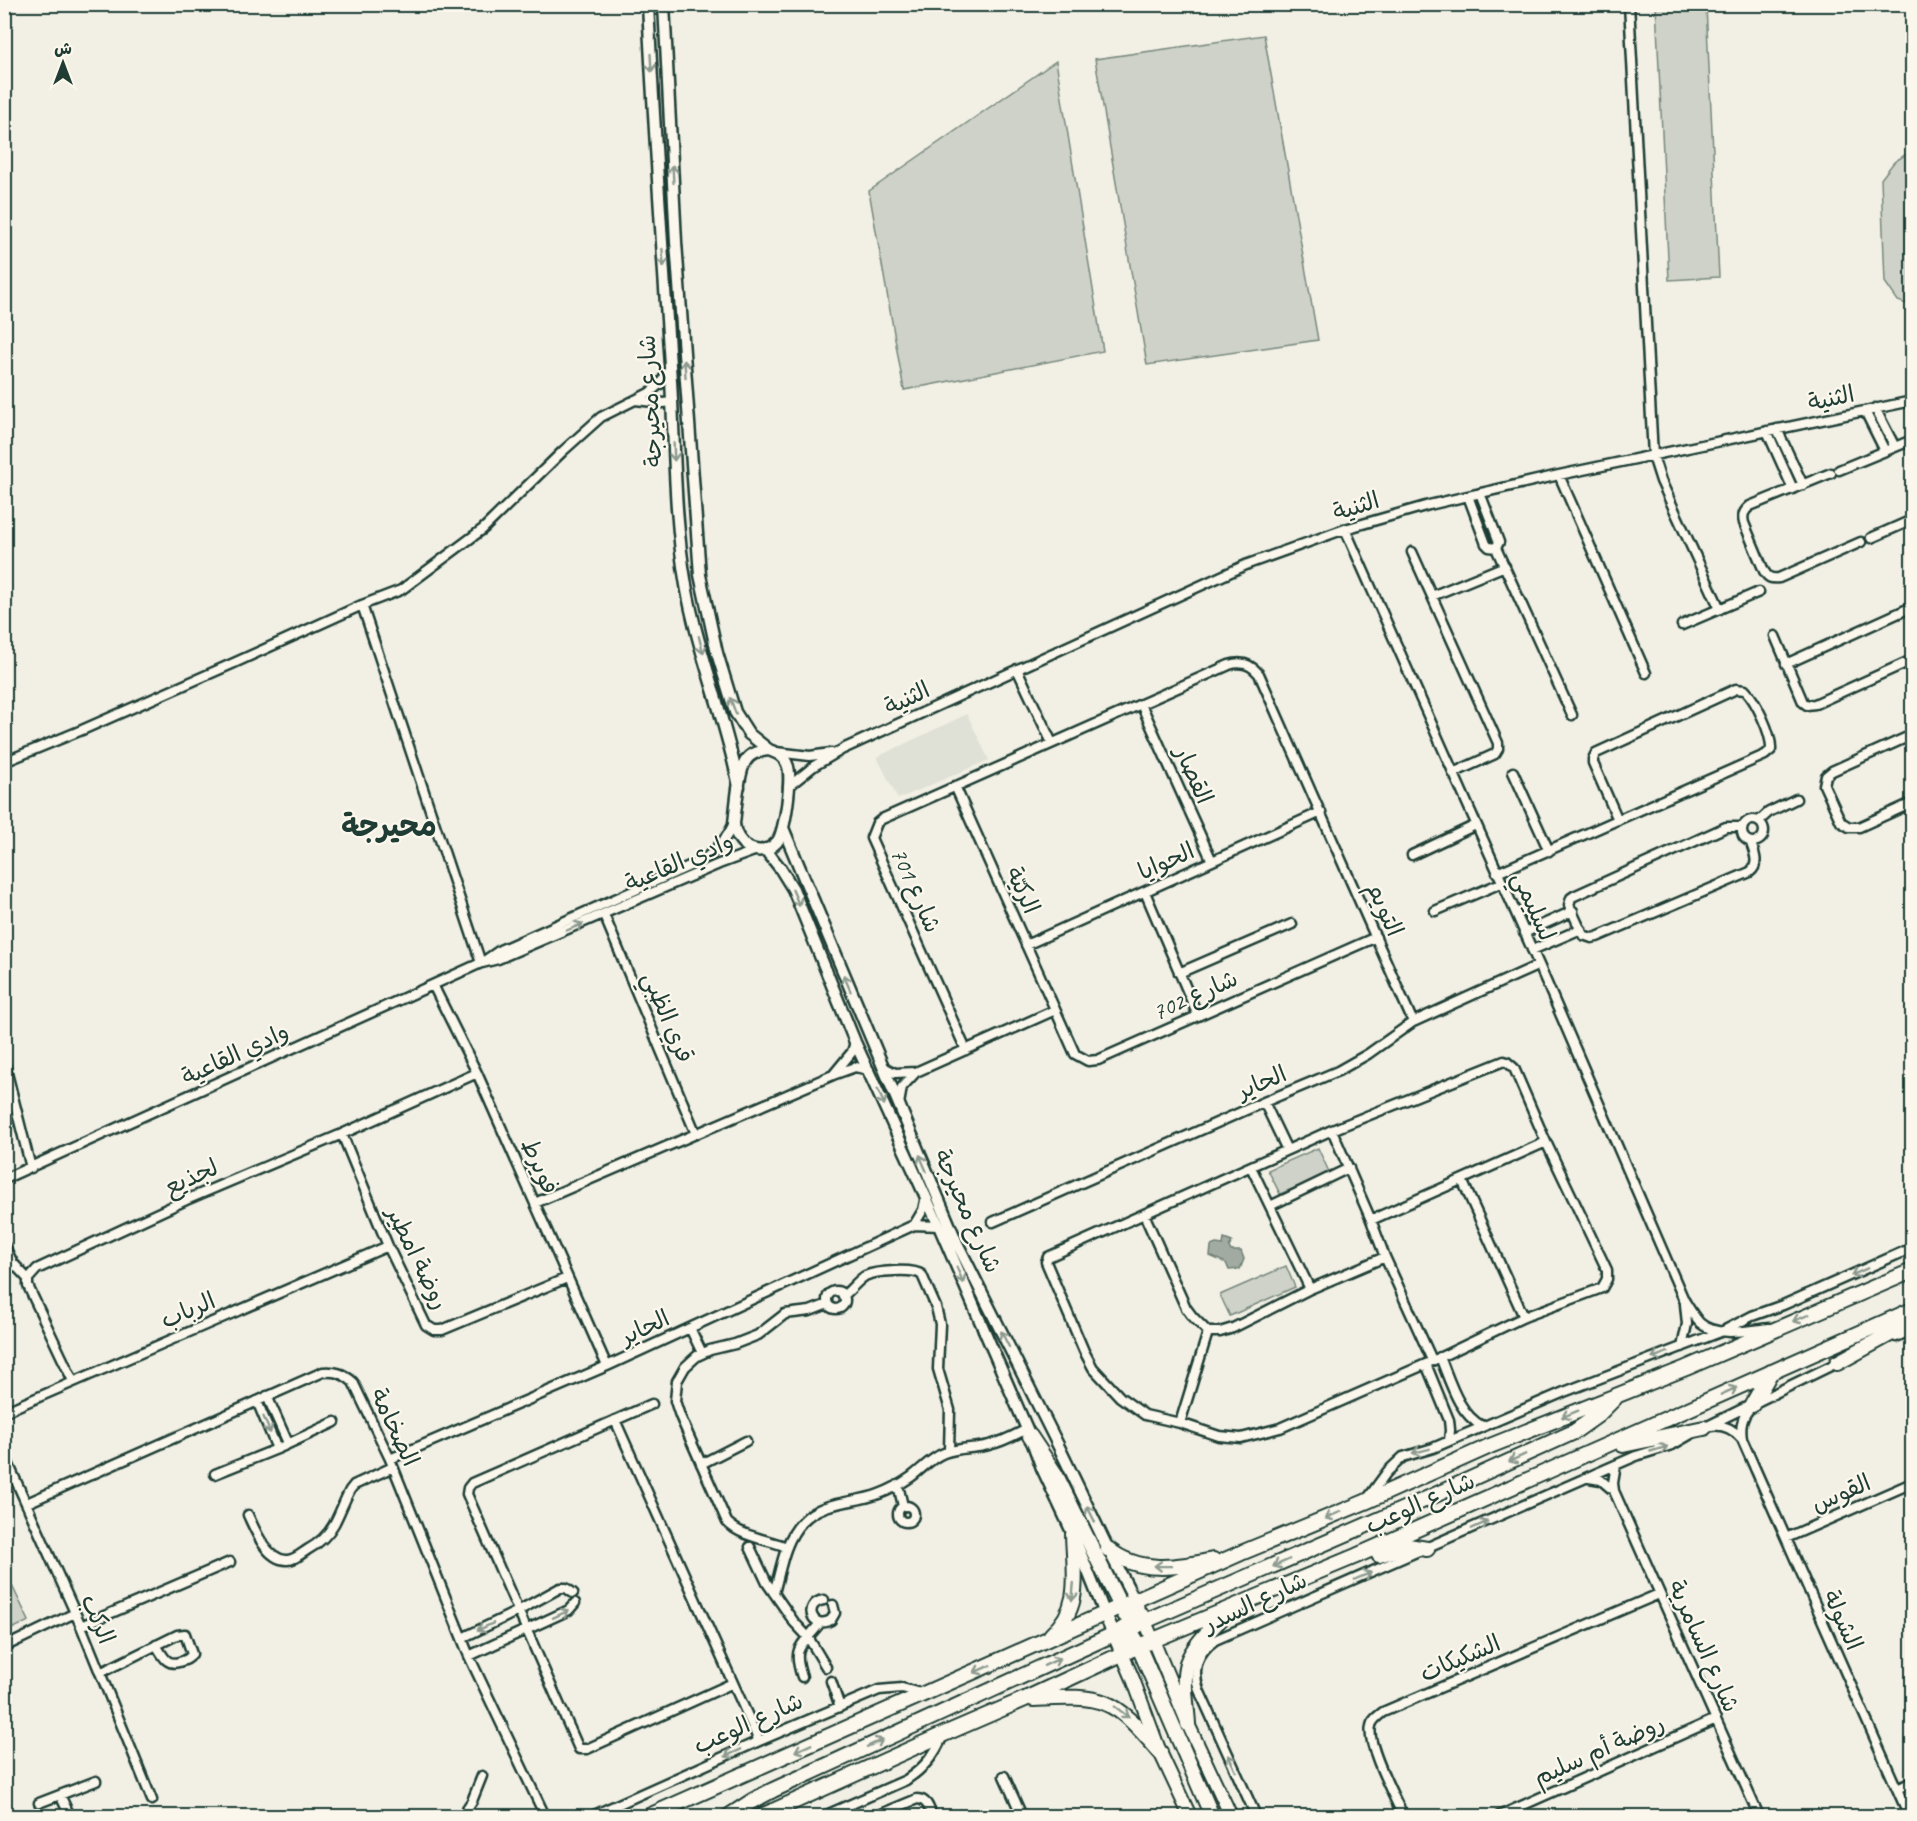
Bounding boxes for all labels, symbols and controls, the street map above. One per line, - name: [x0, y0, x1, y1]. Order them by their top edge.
- north arrow: [33, 33, 93, 93]
- text: ش: [54, 39, 72, 59]
- one-way arrow: [646, 52, 657, 72]
- one-way arrow: [667, 165, 678, 185]
- one-way arrow: [657, 247, 668, 267]
- street label: شارع محيرجة: [632, 334, 670, 468]
- one-way arrow: [679, 359, 690, 379]
- street label: الثنية: [1805, 378, 1857, 418]
- one-way arrow: [668, 442, 680, 462]
- street label: الثنية: [1329, 485, 1383, 527]
- one-way arrow: [695, 635, 707, 654]
- street label: الثنية: [879, 674, 935, 722]
- one-way arrow: [727, 697, 738, 716]
- street label: القصار: [1167, 740, 1220, 809]
- district label: محيرجة: [341, 807, 437, 845]
- street label: وادي القاعية: [620, 826, 739, 900]
- street label: الحوايا: [1133, 835, 1199, 887]
- street label: شارع 701: [882, 843, 948, 938]
- street label: الركيّة: [999, 862, 1047, 918]
- street label: لسليمي: [1500, 867, 1563, 948]
- street label: التويم: [1357, 877, 1410, 942]
- one-way arrow: [791, 888, 802, 907]
- one-way arrow: [565, 921, 584, 932]
- street label: شارع 702: [1148, 963, 1243, 1029]
- street label: قري الظبي: [630, 967, 701, 1069]
- one-way arrow: [841, 974, 852, 993]
- street label: وادي القاعية: [177, 1016, 294, 1094]
- street label: الحاير: [1231, 1058, 1291, 1106]
- one-way arrow: [876, 1088, 887, 1106]
- street label: فويرط: [514, 1133, 566, 1199]
- street label: شارع محيرجة: [926, 1144, 1009, 1278]
- street label: لجذيع: [159, 1152, 224, 1204]
- one-way arrow: [916, 1154, 928, 1172]
- street label: روضة امطير: [379, 1200, 456, 1314]
- one-way arrow: [956, 1266, 967, 1284]
- one-way arrow: [1850, 1267, 1868, 1278]
- street label: الرباب: [156, 1285, 220, 1335]
- street label: الحاير: [614, 1303, 674, 1352]
- one-way arrow: [1792, 1313, 1810, 1324]
- one-way arrow: [999, 1331, 1010, 1349]
- one-way arrow: [1651, 1350, 1670, 1361]
- street label: الصخامة: [364, 1383, 426, 1471]
- one-way arrow: [1720, 1384, 1738, 1396]
- one-way arrow: [1561, 1409, 1580, 1420]
- one-way arrow: [262, 1415, 273, 1433]
- one-way arrow: [1649, 1443, 1668, 1454]
- one-way arrow: [1412, 1446, 1431, 1458]
- one-way arrow: [1508, 1452, 1526, 1464]
- street label: شارع الوعب: [1361, 1466, 1480, 1542]
- street label: القوس: [1807, 1467, 1875, 1519]
- one-way arrow: [1085, 1506, 1097, 1524]
- one-way arrow: [1324, 1510, 1342, 1521]
- one-way arrow: [1470, 1519, 1489, 1530]
- one-way arrow: [1273, 1557, 1291, 1569]
- one-way arrow: [1153, 1560, 1173, 1572]
- street label: شارع السدر: [1196, 1565, 1313, 1642]
- one-way arrow: [1354, 1570, 1372, 1581]
- street label: شارع السامرية: [1660, 1575, 1747, 1718]
- one-way arrow: [1067, 1582, 1078, 1602]
- street label: الشولة: [1816, 1585, 1870, 1655]
- street label: الركب: [74, 1590, 122, 1648]
- one-way arrow: [551, 1607, 569, 1619]
- one-way arrow: [476, 1621, 494, 1633]
- street label: الشكيكات: [1415, 1628, 1505, 1688]
- one-way arrow: [1043, 1656, 1061, 1667]
- one-way arrow: [973, 1664, 991, 1675]
- street label: شارع الوعب: [689, 1686, 808, 1762]
- one-way arrow: [1113, 1706, 1129, 1719]
- street label: روضة أم سليم: [1529, 1708, 1670, 1795]
- one-way arrow: [865, 1737, 883, 1748]
- one-way arrow: [795, 1743, 813, 1754]
- one-way arrow: [724, 1748, 743, 1759]
- one-way arrow: [1225, 1755, 1237, 1773]

